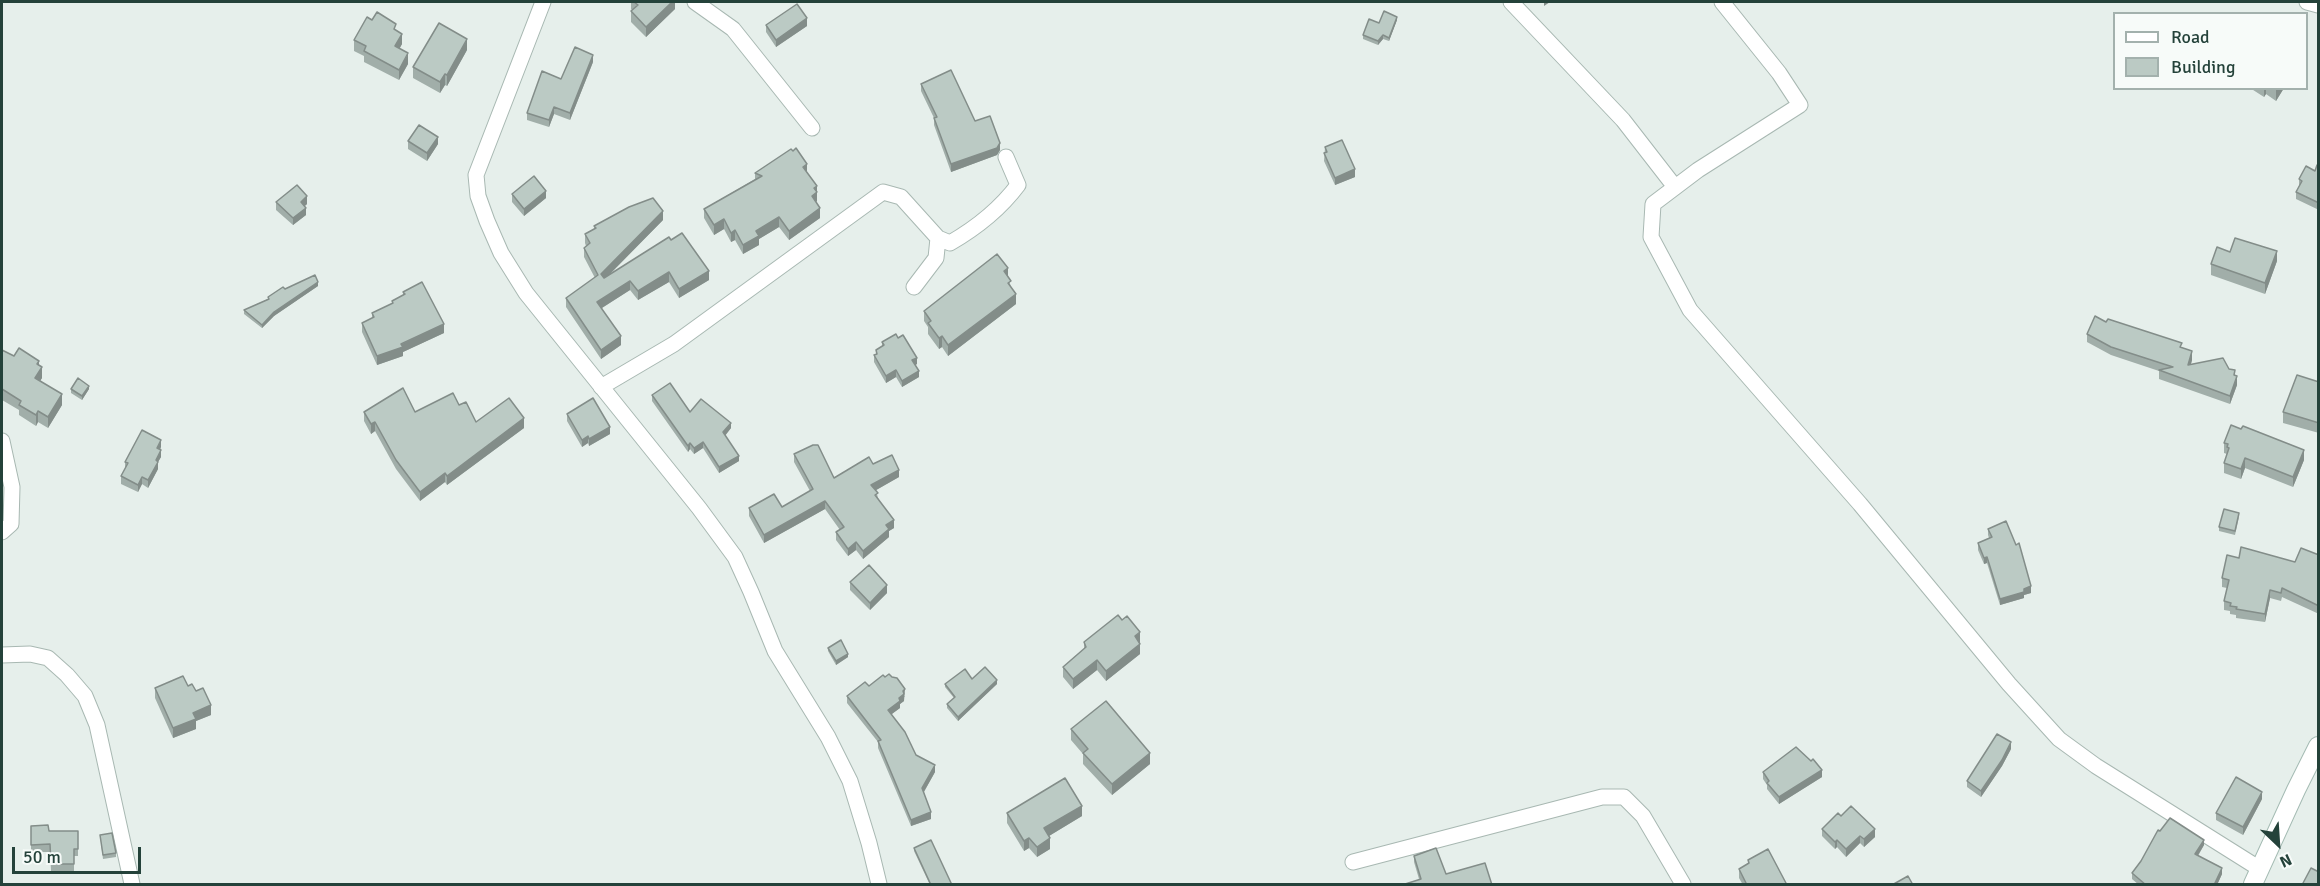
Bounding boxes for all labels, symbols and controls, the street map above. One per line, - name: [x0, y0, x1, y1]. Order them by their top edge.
- legend: [2113, 12, 2308, 90]
- text: Road: [2171, 26, 2210, 48]
- text: Building: [2171, 56, 2235, 78]
- north arrow: [2248, 814, 2308, 874]
- scale bar: [15, 835, 144, 873]
- text: 50 m: [23, 846, 61, 868]
- text: N: [2276, 849, 2295, 872]

